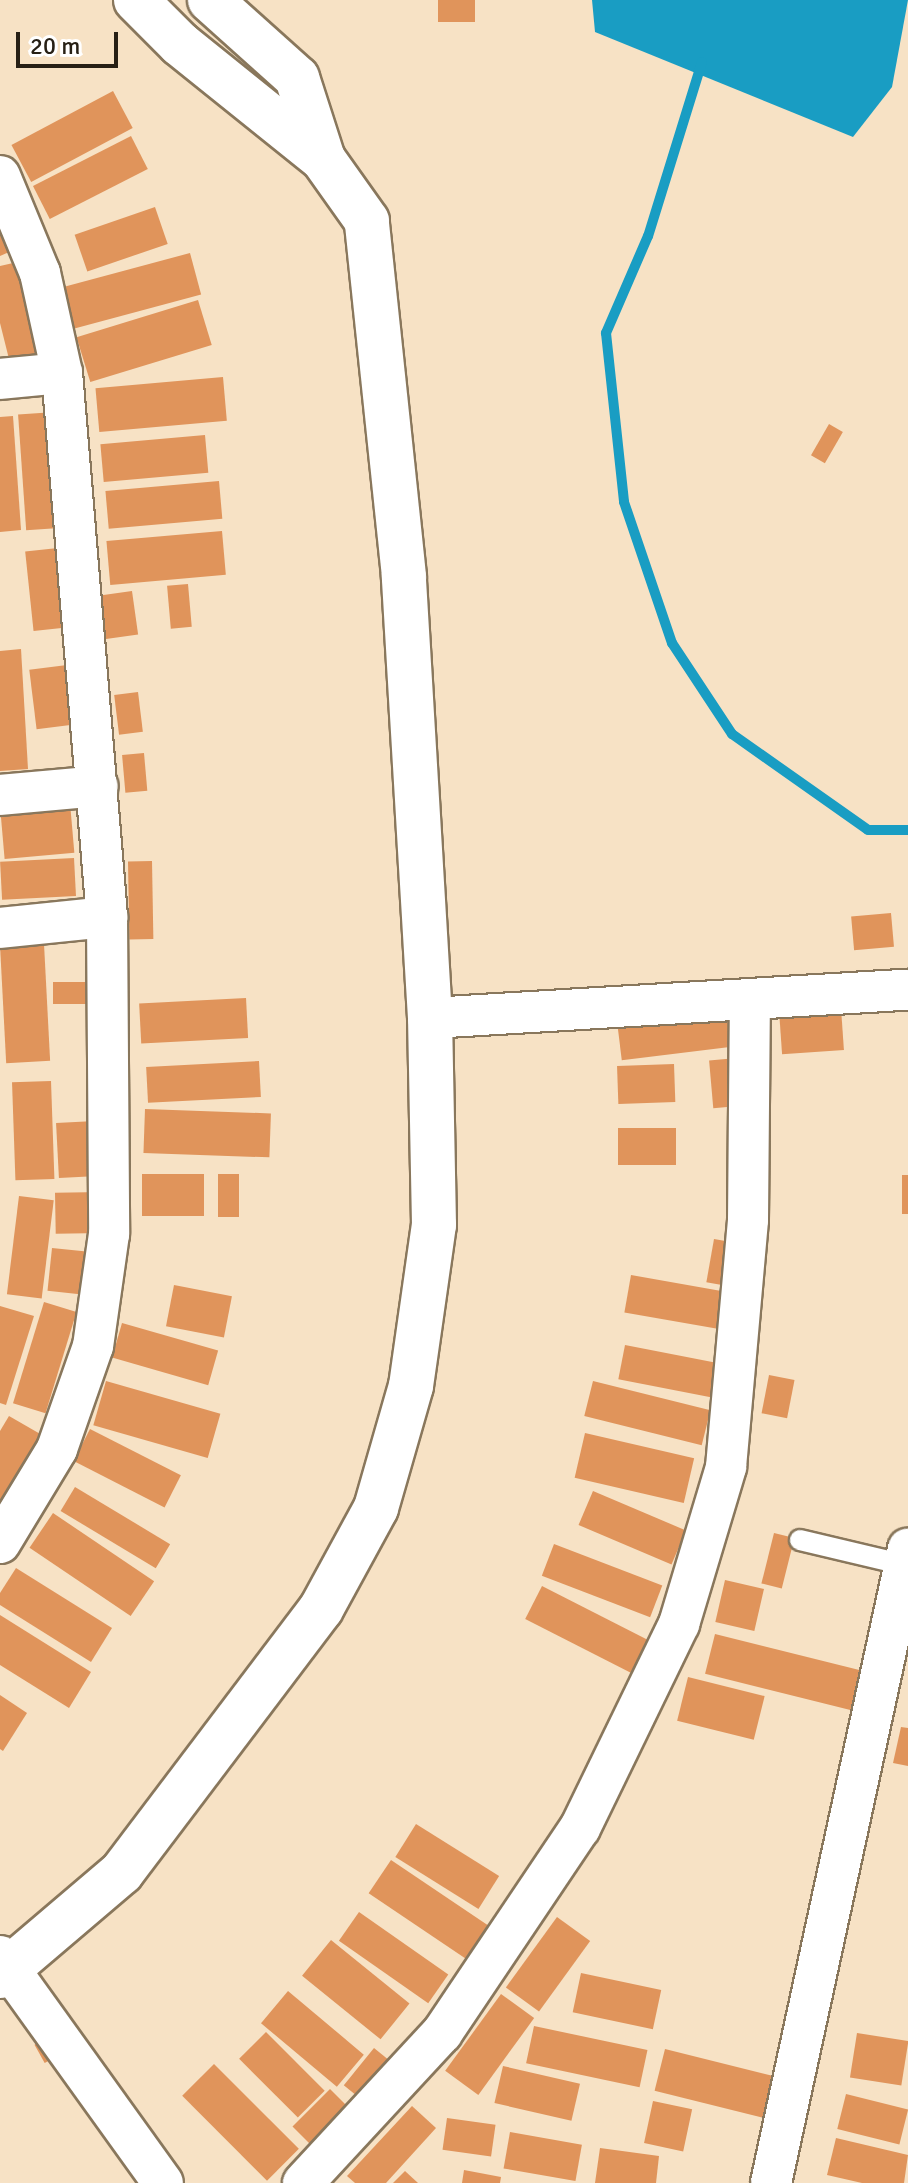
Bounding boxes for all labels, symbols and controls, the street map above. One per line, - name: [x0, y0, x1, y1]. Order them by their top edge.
- scale bar: [20, 16, 122, 66]
- text: 20 m: [30, 31, 80, 61]

